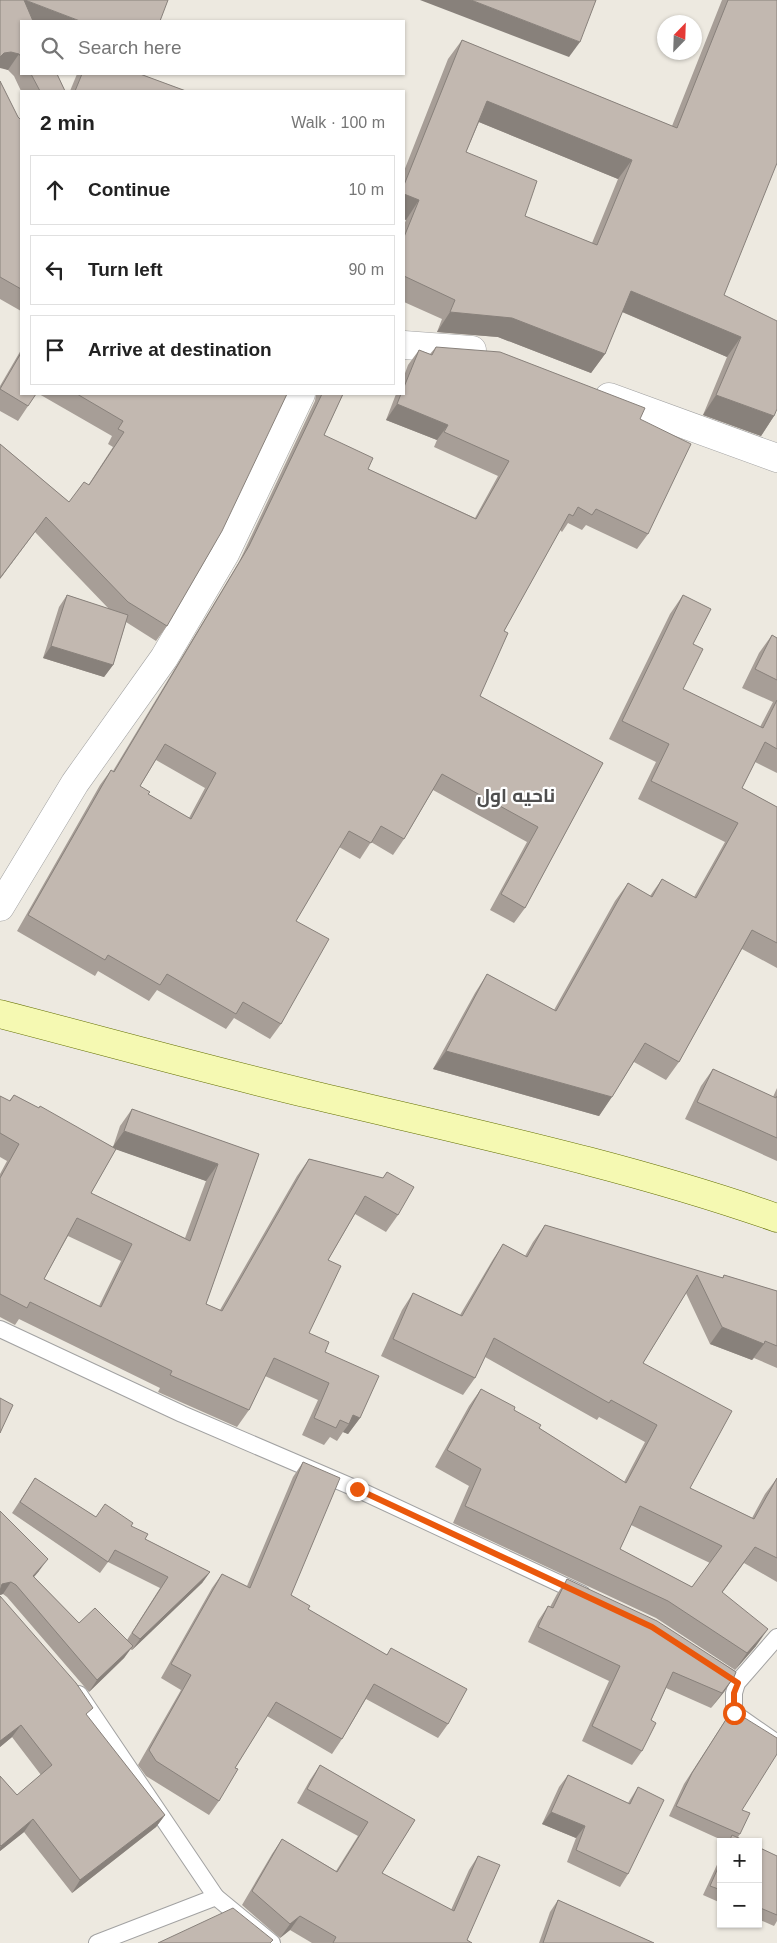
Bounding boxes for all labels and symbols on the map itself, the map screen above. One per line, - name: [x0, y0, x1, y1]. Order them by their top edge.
- north arrow: [657, 15, 702, 60]
- district label: ناحیه اول: [477, 785, 555, 808]
- route end: [346, 1478, 369, 1501]
- route start: [723, 1702, 746, 1725]

